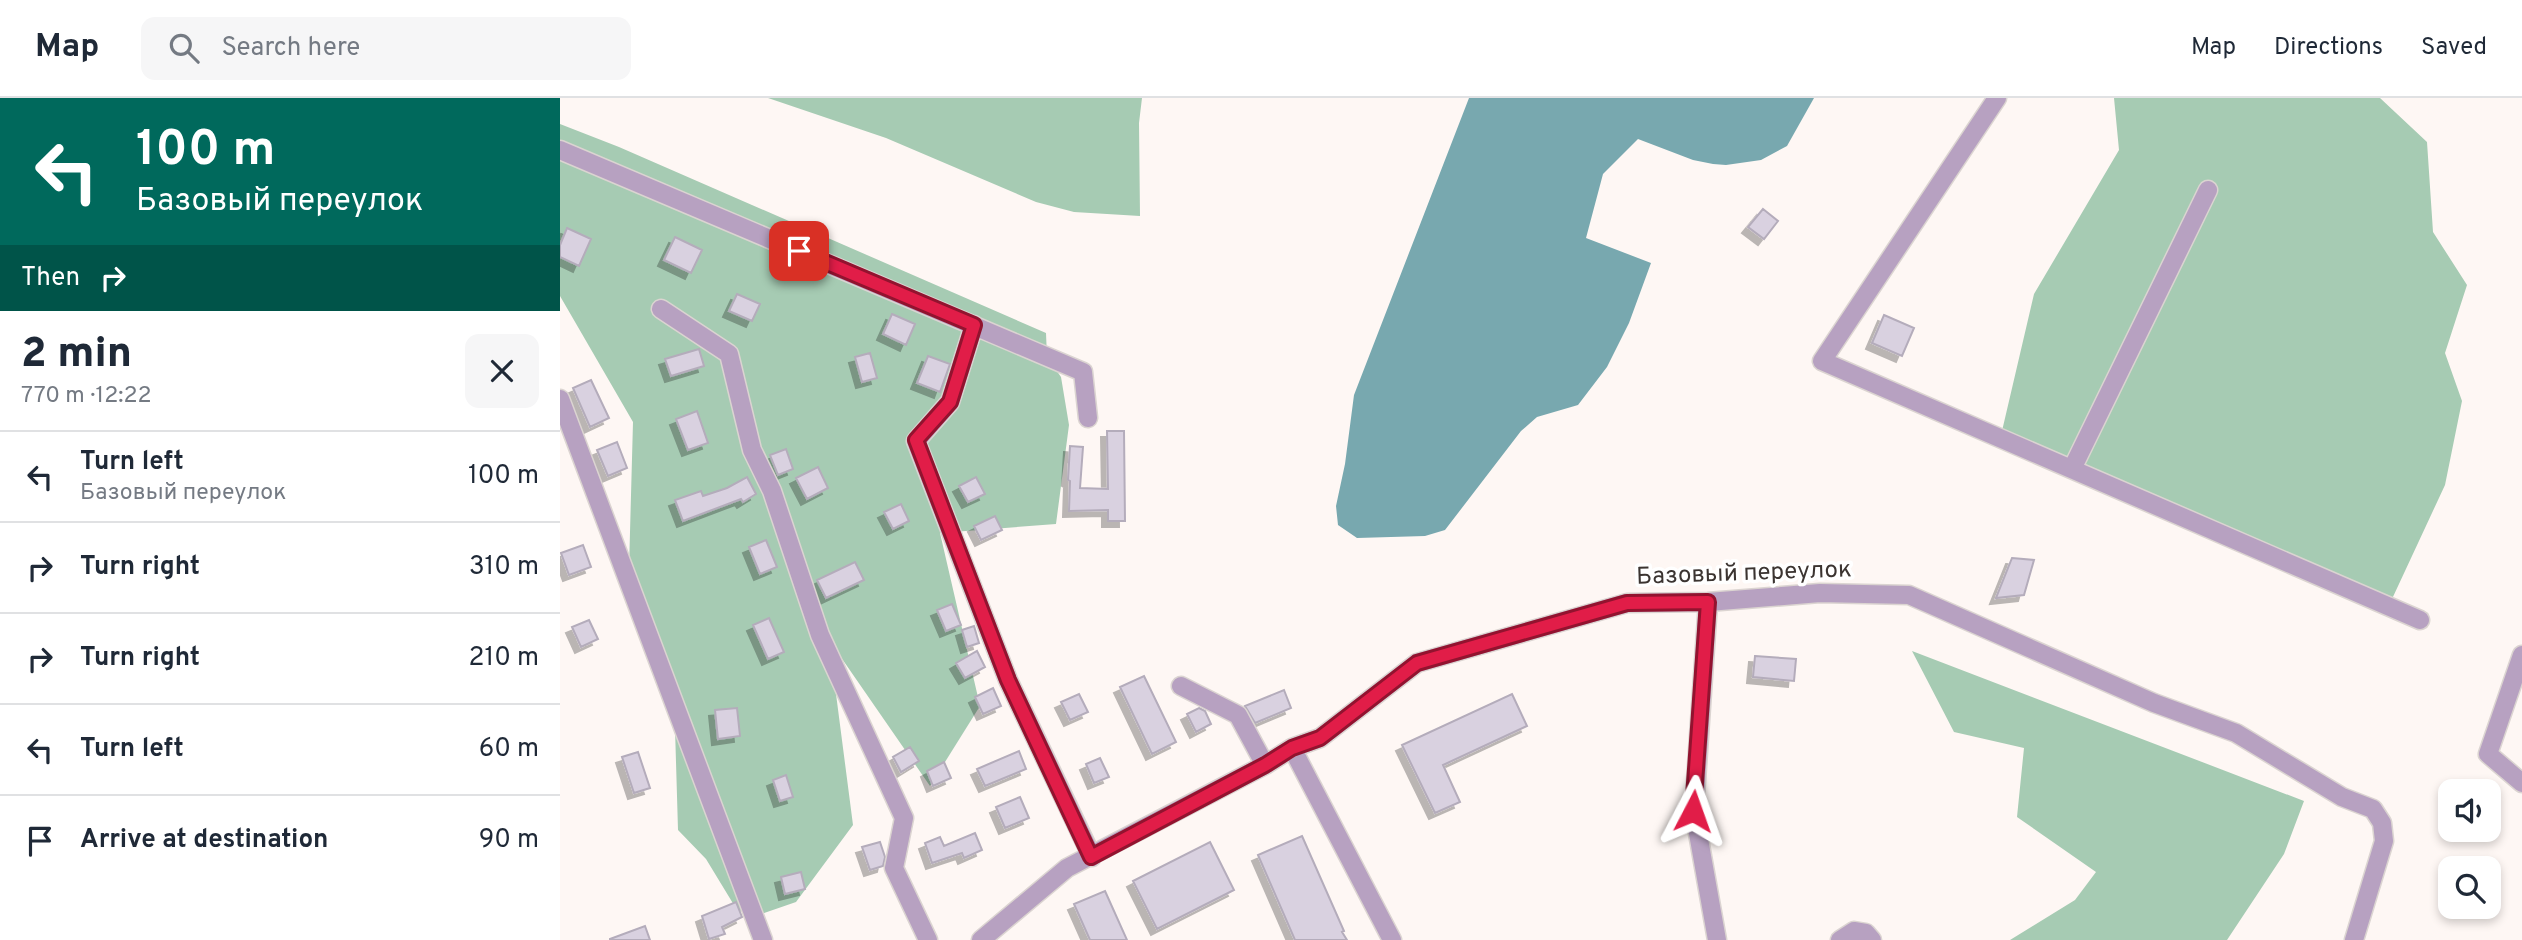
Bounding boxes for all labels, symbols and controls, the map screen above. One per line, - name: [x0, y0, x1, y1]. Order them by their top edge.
- search box: [141, 17, 631, 80]
- text: Map: [35, 27, 99, 69]
- icon: search: [165, 29, 203, 67]
- text: Search here: [221, 32, 360, 65]
- text: Map: [2191, 33, 2236, 63]
- text: Directions: [2274, 33, 2383, 63]
- text: Saved: [2421, 33, 2487, 63]
- text: 100 m: [136, 121, 275, 183]
- icon: left: [21, 126, 112, 217]
- text: Базовый переулок: [136, 182, 423, 222]
- pin: [769, 221, 829, 281]
- icon: arrive: [780, 232, 818, 270]
- icon: right: [94, 259, 132, 297]
- text: Then: [21, 262, 80, 295]
- text: 2 min: [21, 329, 132, 382]
- button: close: [465, 334, 539, 408]
- text: 770 m · 12:22: [21, 382, 152, 411]
- text: Turn left: [80, 446, 184, 479]
- icon: left: [21, 458, 59, 496]
- text: 100 m: [468, 460, 539, 493]
- text: Базовый переулок: [80, 479, 286, 508]
- icon: right: [21, 549, 59, 587]
- text: Turn right: [80, 551, 200, 584]
- text: 310 m: [469, 551, 539, 584]
- street label: Базовый переулок: [1636, 555, 1852, 593]
- icon: right: [21, 640, 59, 678]
- text: Turn right: [80, 642, 200, 675]
- text: 210 m: [469, 642, 539, 675]
- icon: left: [21, 731, 59, 769]
- text: Turn left: [80, 733, 184, 766]
- text: 60 m: [479, 733, 539, 766]
- position arrow: [1656, 774, 1730, 848]
- map controls: [2438, 779, 2501, 919]
- button: sound: [2438, 779, 2501, 842]
- icon: arrive: [21, 822, 59, 860]
- text: Arrive at destination: [80, 824, 328, 857]
- text: 90 m: [479, 824, 539, 857]
- button: search: [2438, 856, 2501, 919]

